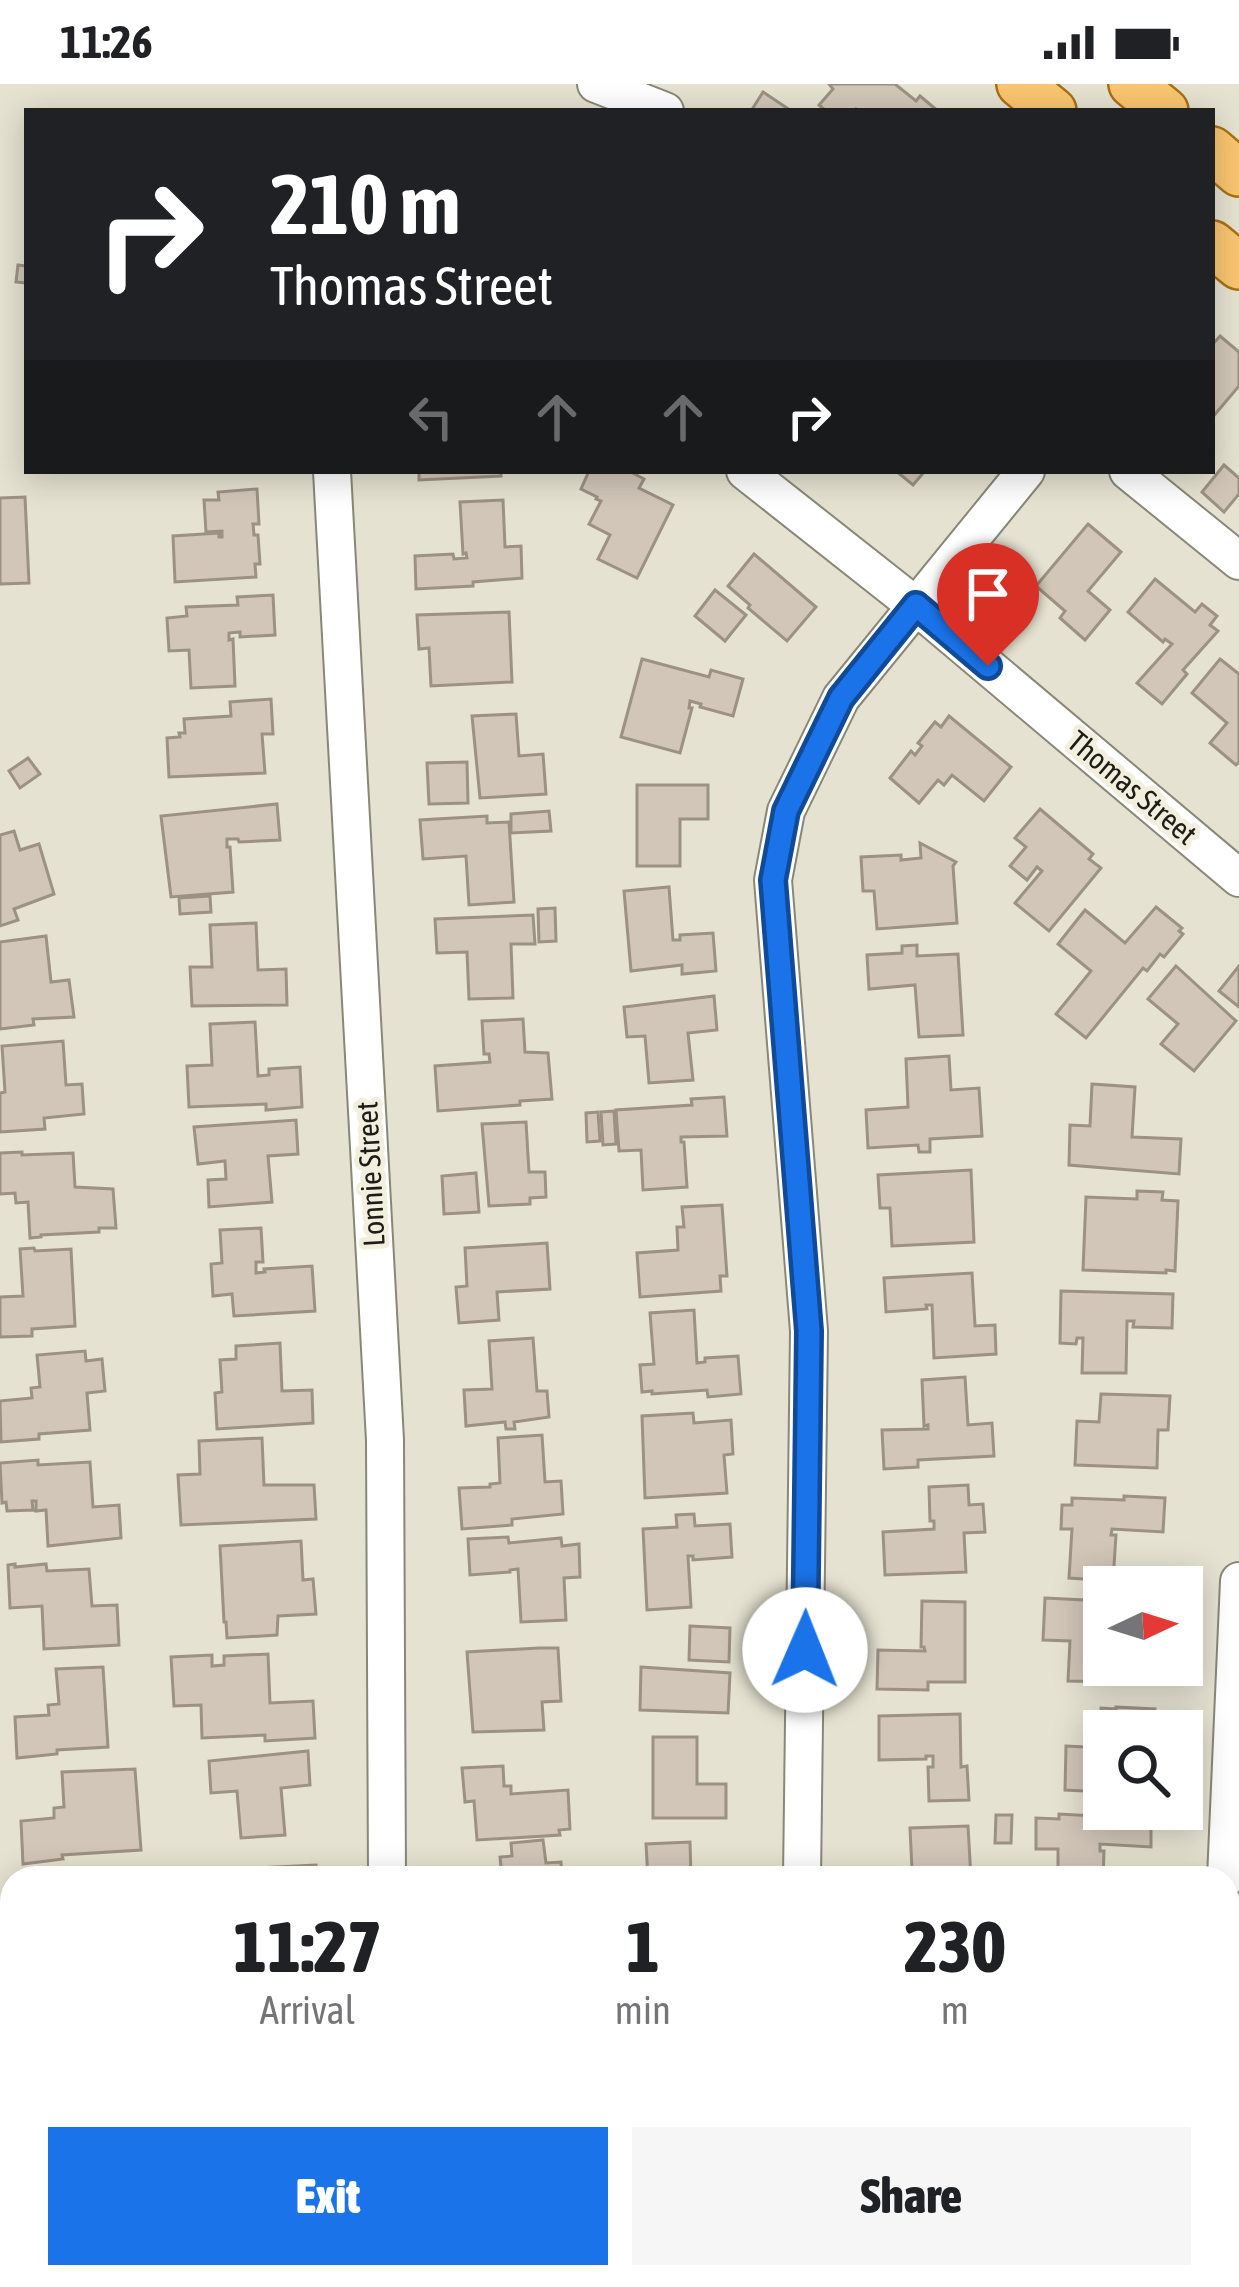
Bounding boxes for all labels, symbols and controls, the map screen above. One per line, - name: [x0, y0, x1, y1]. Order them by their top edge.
- text: 11:26: [60, 16, 153, 68]
- icon: right: [72, 156, 228, 312]
- text: 210 m: [270, 156, 460, 252]
- text: Thomas Street: [270, 255, 553, 316]
- icon: left: [398, 384, 464, 450]
- icon: ahead: [524, 384, 590, 450]
- icon: ahead: [650, 384, 716, 450]
- icon: right: [776, 384, 842, 450]
- pin: [937, 543, 1039, 666]
- icon: arrive: [955, 561, 1021, 627]
- street label: Thomas Street: [1061, 724, 1204, 851]
- street label: Lonnie Street: [349, 1101, 391, 1247]
- north arrow: [1083, 1566, 1203, 1686]
- map controls: [1083, 1566, 1203, 1830]
- position arrow: [742, 1587, 868, 1713]
- button: search: [1083, 1710, 1203, 1830]
- text: 11:27: [233, 1905, 382, 1987]
- text: 1: [626, 1905, 660, 1987]
- text: 230: [904, 1905, 1006, 1987]
- text: Arrival: [260, 1988, 355, 2032]
- text: min: [615, 1988, 671, 2032]
- text: m: [941, 1988, 969, 2032]
- button: Exit: [48, 2127, 608, 2265]
- button: Share: [632, 2127, 1191, 2265]

